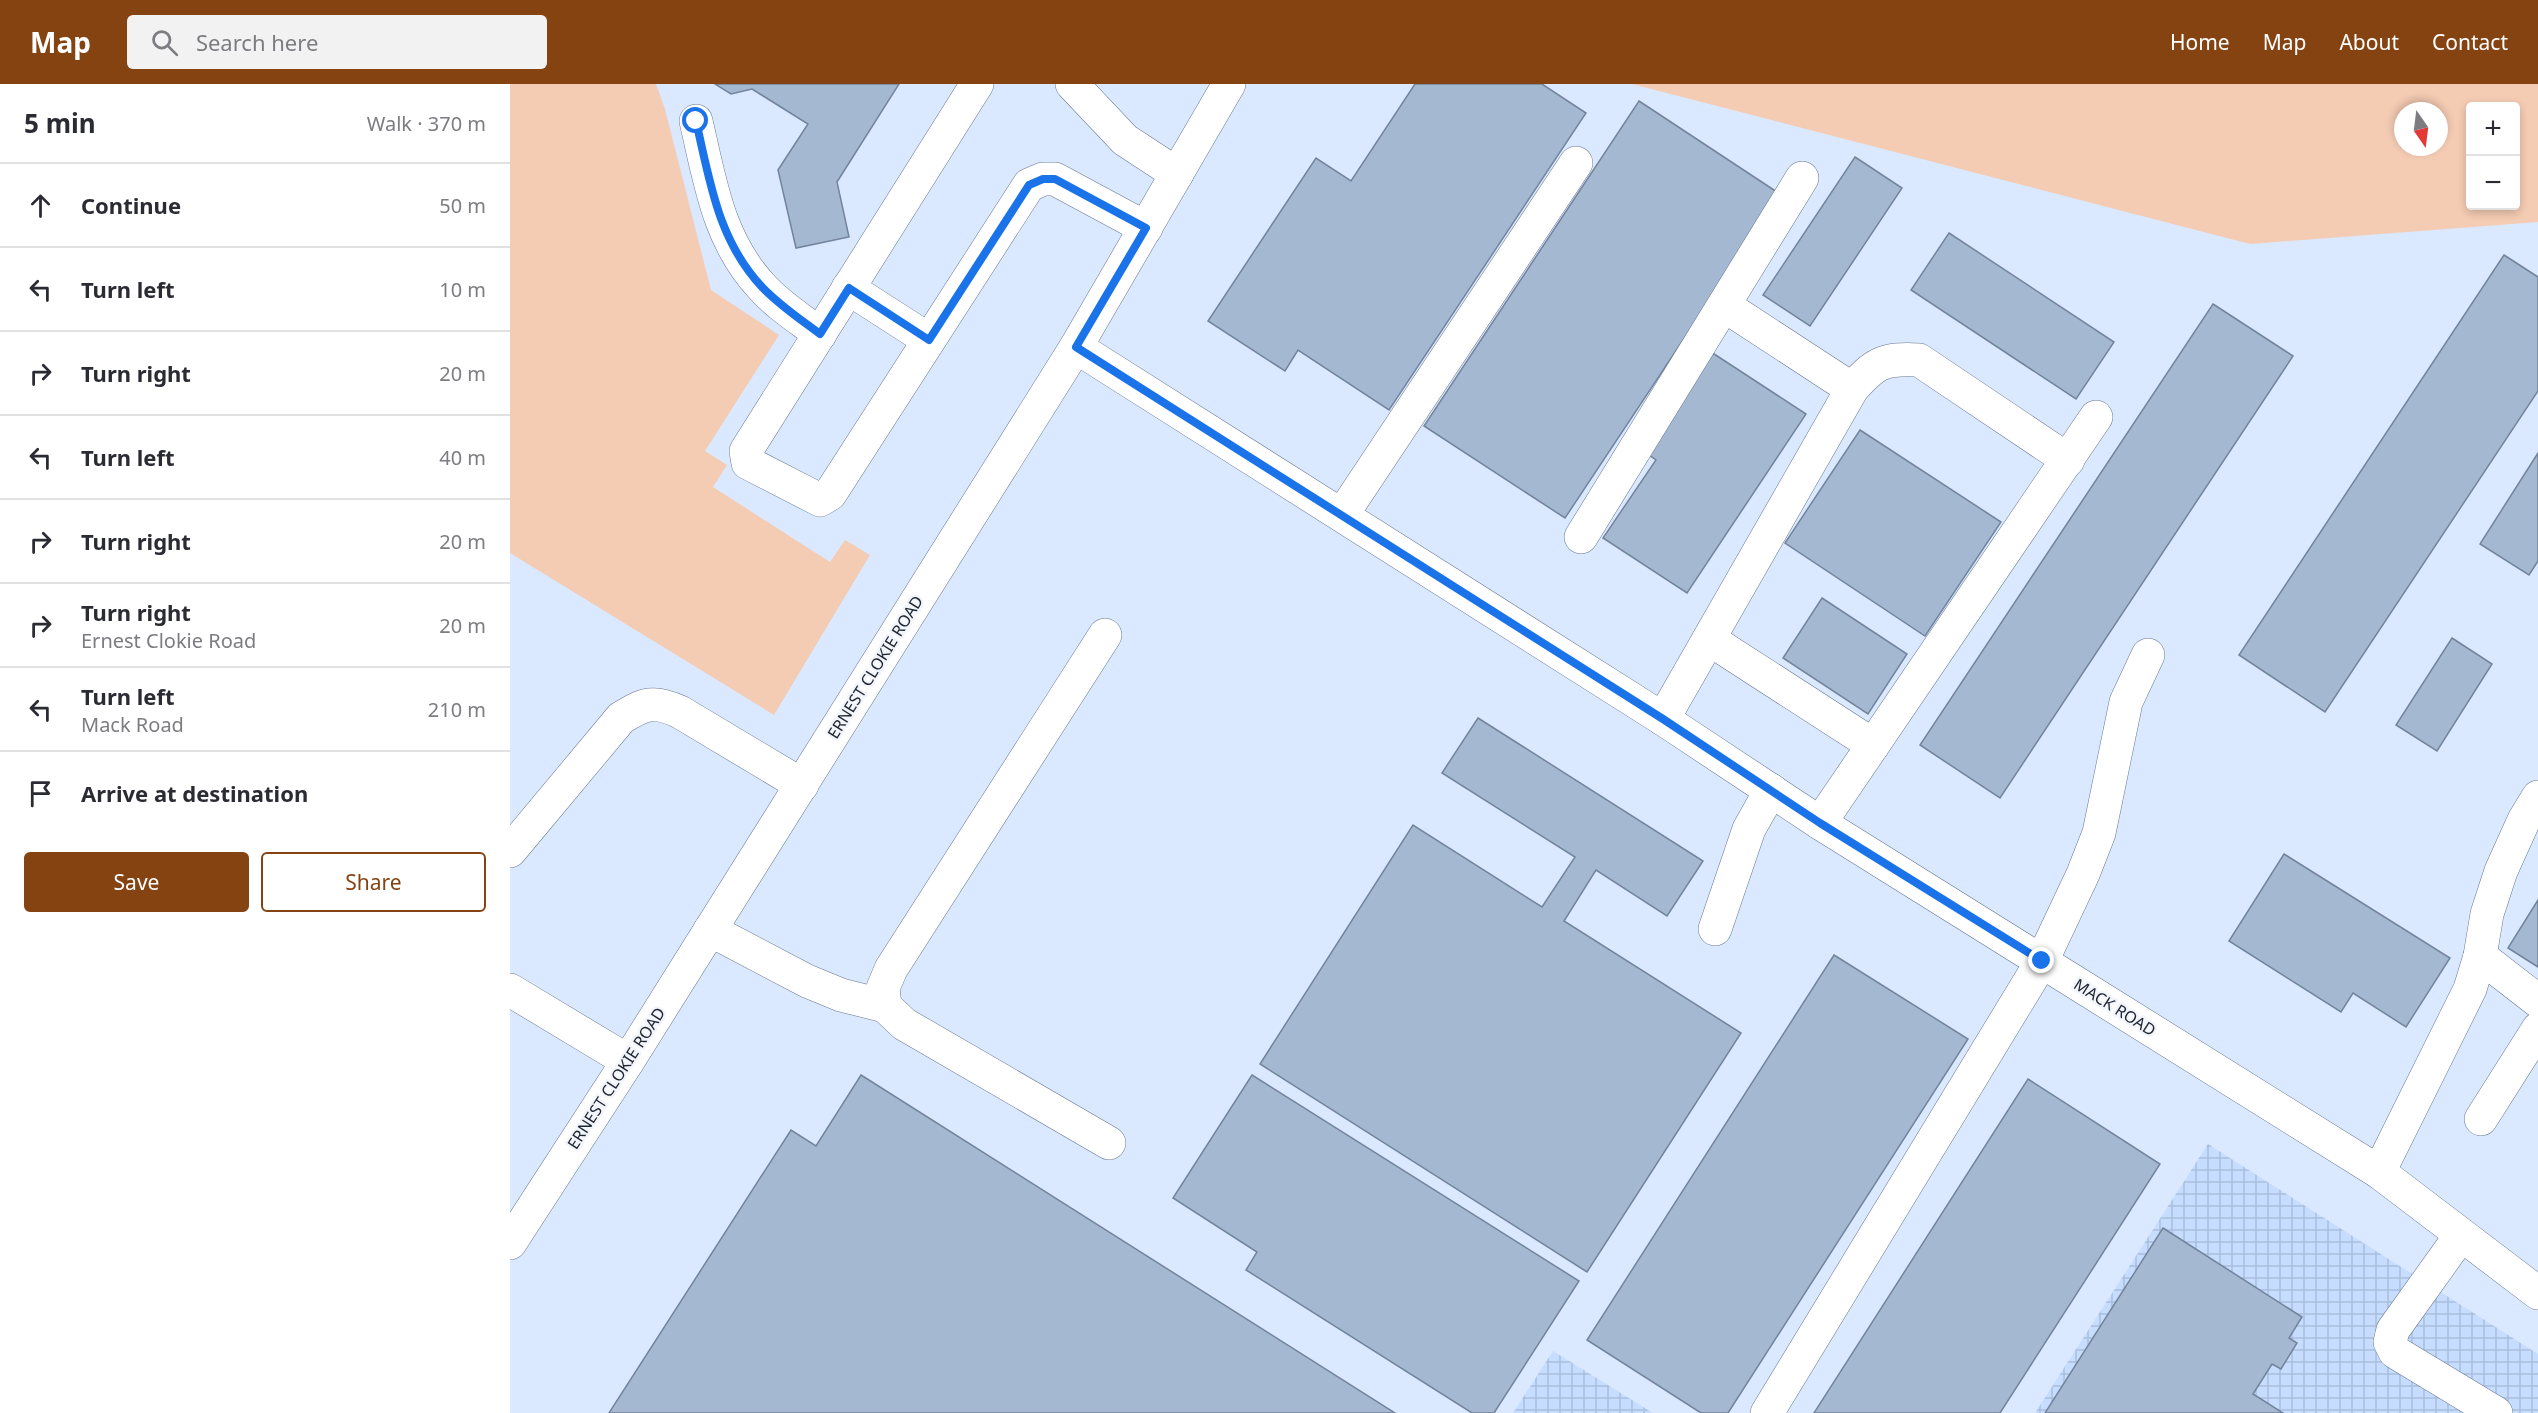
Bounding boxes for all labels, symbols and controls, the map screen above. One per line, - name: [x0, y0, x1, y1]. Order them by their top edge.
- search box: [127, 15, 547, 69]
- text: Map: [30, 23, 91, 61]
- icon: search: [148, 26, 181, 59]
- text: Search here: [196, 27, 318, 57]
- text: Home: [2170, 28, 2230, 56]
- text: Map: [2263, 28, 2306, 56]
- text: About: [2339, 28, 2399, 56]
- text: Contact: [2432, 28, 2508, 56]
- north arrow: [2394, 102, 2448, 156]
- map controls: [2466, 102, 2520, 210]
- button: +: [2466, 102, 2520, 156]
- text: 5 min: [24, 105, 96, 141]
- route start: [682, 107, 708, 133]
- text: Walk · 370 m: [367, 110, 486, 137]
- button: −: [2466, 156, 2520, 210]
- icon: ahead: [24, 189, 57, 222]
- text: Continue: [81, 190, 181, 220]
- text: 50 m: [439, 192, 486, 219]
- icon: left: [24, 273, 57, 306]
- text: Turn left: [81, 274, 175, 304]
- text: 10 m: [439, 276, 486, 303]
- icon: right: [24, 357, 57, 390]
- text: Turn right: [81, 358, 191, 388]
- text: 20 m: [439, 360, 486, 387]
- icon: left: [24, 441, 57, 474]
- text: Turn left: [81, 442, 175, 472]
- text: 40 m: [439, 444, 486, 471]
- icon: right: [24, 525, 57, 558]
- text: Turn right: [81, 526, 191, 556]
- text: 20 m: [439, 528, 486, 555]
- street label: ERNEST CLOKIE ROAD: [822, 591, 928, 743]
- text: Turn right: [81, 597, 191, 627]
- icon: right: [24, 609, 57, 642]
- text: 20 m: [439, 612, 486, 639]
- text: Ernest Clokie Road: [81, 627, 256, 654]
- text: Turn left: [81, 681, 175, 711]
- icon: left: [24, 693, 57, 726]
- text: 210 m: [428, 696, 486, 723]
- text: Mack Road: [81, 711, 184, 738]
- icon: arrive: [24, 777, 57, 810]
- text: Arrive at destination: [81, 778, 308, 808]
- button: Save: [24, 852, 249, 912]
- button: Share: [261, 852, 486, 912]
- route end: [2028, 947, 2054, 973]
- street label: MACK ROAD: [2070, 973, 2160, 1041]
- street label: ERNEST CLOKIE ROAD: [562, 1003, 670, 1153]

